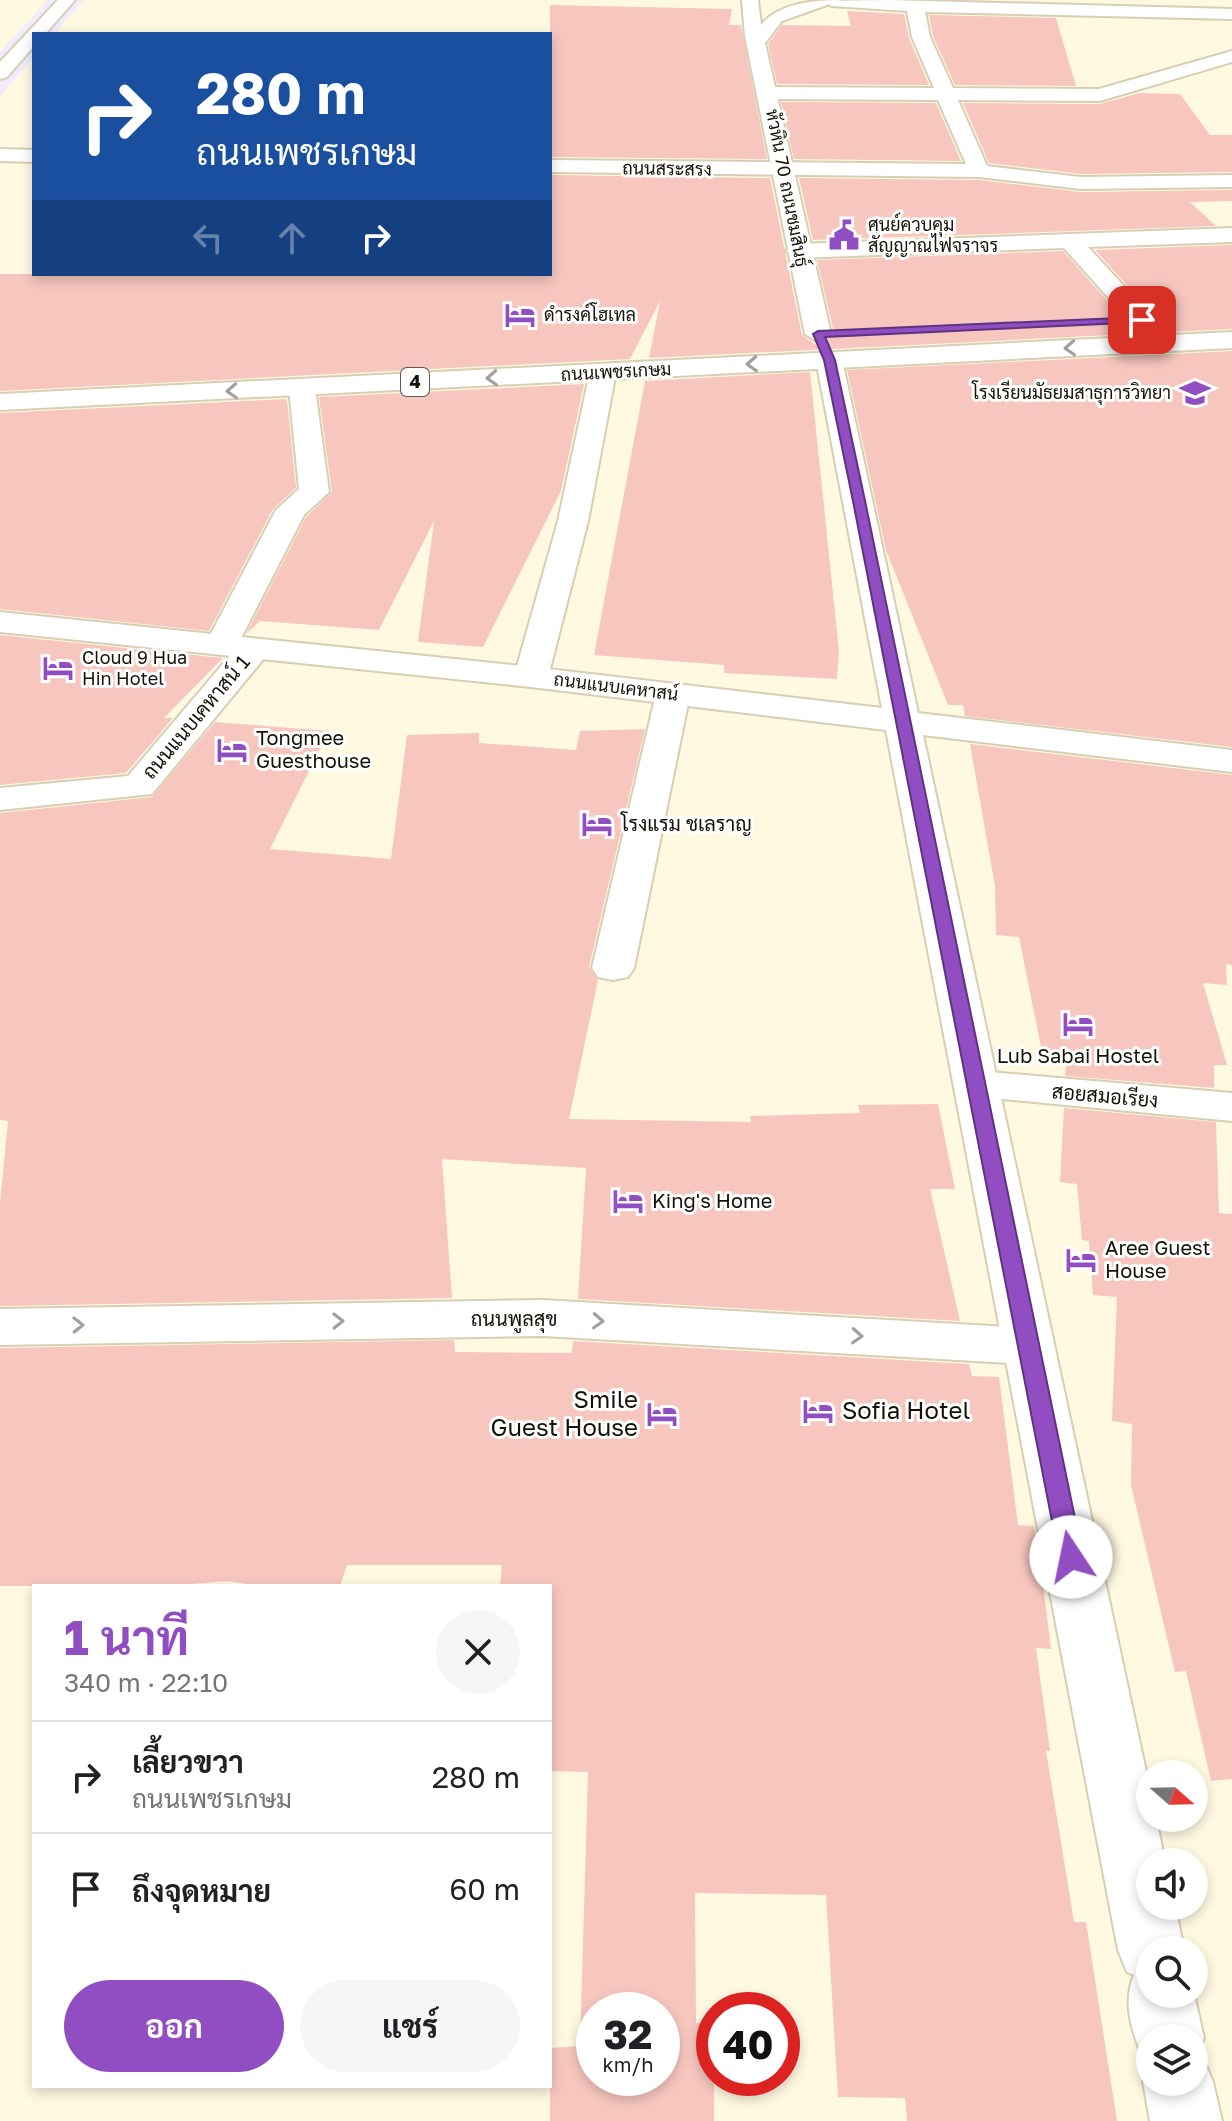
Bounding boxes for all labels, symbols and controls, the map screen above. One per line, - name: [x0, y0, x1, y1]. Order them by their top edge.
- text: 280 m: [196, 59, 365, 126]
- icon: right: [64, 64, 168, 168]
- street label: หัวหิน 70 ถนนชมสินธุ์: [760, 107, 815, 269]
- text: ถนนเพชรเกษม: [196, 130, 417, 173]
- street label: ถนนสระสรง: [622, 156, 712, 180]
- place label: ศูนย์ควบคุม สัญญาณไฟจราจร: [868, 212, 998, 257]
- icon: left: [186, 216, 230, 260]
- icon: ahead: [270, 216, 314, 260]
- icon: right: [354, 216, 398, 260]
- public building icon: ศูนย์ควบคุม สัญญาณไฟจราจร: [827, 218, 861, 252]
- pin: [1108, 286, 1176, 354]
- hotel icon: ดำรงค์โฮเทล: [503, 298, 537, 332]
- icon: arrive: [1120, 298, 1164, 342]
- place label: ดำรงค์โฮเทล: [544, 302, 636, 325]
- one-way arrow: [1063, 339, 1076, 356]
- one-way arrow: [745, 355, 758, 372]
- street label: ถนนเพชรเกษม: [560, 357, 672, 385]
- road number: 4: [401, 368, 429, 396]
- one-way arrow: [485, 369, 498, 386]
- school or university icon: โรงเรียนมัธยมสาธุการวิทยา: [1178, 376, 1212, 410]
- place label: โรงเรียนมัธยมสาธุการวิทยา: [971, 380, 1171, 405]
- one-way arrow: [225, 383, 238, 400]
- place label: Cloud 9 Hua Hin Hotel: [82, 646, 187, 689]
- street label: ถนนแนบเคหาสน์ 1: [136, 649, 254, 783]
- hotel icon: Cloud 9 Hua Hin Hotel: [41, 651, 75, 685]
- street label: ถนนแนบเคหาสน์: [553, 666, 680, 705]
- place label: Tongmee Guesthouse: [256, 725, 371, 772]
- hotel icon: Tongmee Guesthouse: [215, 733, 249, 767]
- hotel icon: โรงแรม ชเลราญ: [580, 807, 614, 841]
- place label: โรงแรม ชเลราญ: [620, 811, 752, 836]
- hotel icon: Lub Sabai Hostel: [1061, 1007, 1095, 1041]
- place label: Lub Sabai Hostel: [997, 1043, 1159, 1067]
- street label: สอยสมอเรียง: [1051, 1078, 1159, 1112]
- hotel icon: King's Home: [611, 1184, 645, 1218]
- place label: King's Home: [652, 1188, 772, 1212]
- place label: Aree Guest House: [1105, 1235, 1211, 1282]
- hotel icon: Aree Guest House: [1064, 1243, 1098, 1277]
- street label: ถนนพูลสุข: [471, 1306, 557, 1334]
- one-way arrow: [332, 1312, 345, 1330]
- one-way arrow: [592, 1312, 605, 1329]
- one-way arrow: [72, 1317, 85, 1334]
- one-way arrow: [851, 1327, 864, 1344]
- place label: Smile Guest House: [491, 1384, 638, 1441]
- hotel icon: Sofia Hotel: [801, 1394, 835, 1428]
- place label: Sofia Hotel: [842, 1395, 970, 1424]
- hotel icon: Smile Guest House: [645, 1397, 679, 1431]
- position arrow: [1029, 1515, 1113, 1599]
- text: 1 นาที: [64, 1608, 189, 1666]
- button: close: [436, 1610, 520, 1694]
- text: 340 m · 22:10: [64, 1667, 228, 1698]
- text: เลี้ยวขวา: [132, 1744, 244, 1780]
- icon: right: [64, 1755, 108, 1799]
- text: 280 m: [432, 1759, 520, 1795]
- north arrow: [1136, 1760, 1208, 1832]
- map controls: [1136, 1760, 1208, 2096]
- text: ถนนเพชรเกษม: [132, 1783, 292, 1814]
- button: sound: [1136, 1848, 1208, 1920]
- icon: arrive: [64, 1867, 108, 1911]
- text: 60 m: [449, 1871, 520, 1907]
- text: ถึงจุดหมาย: [132, 1873, 271, 1909]
- button: search: [1136, 1936, 1208, 2008]
- button: ออก: [64, 1980, 284, 2072]
- button: แชร์: [300, 1980, 520, 2072]
- speed limit sign: 40: [696, 1992, 800, 2096]
- text: 32: [604, 2010, 652, 2058]
- button: layers: [1136, 2024, 1208, 2096]
- text: km/h: [603, 2052, 653, 2076]

